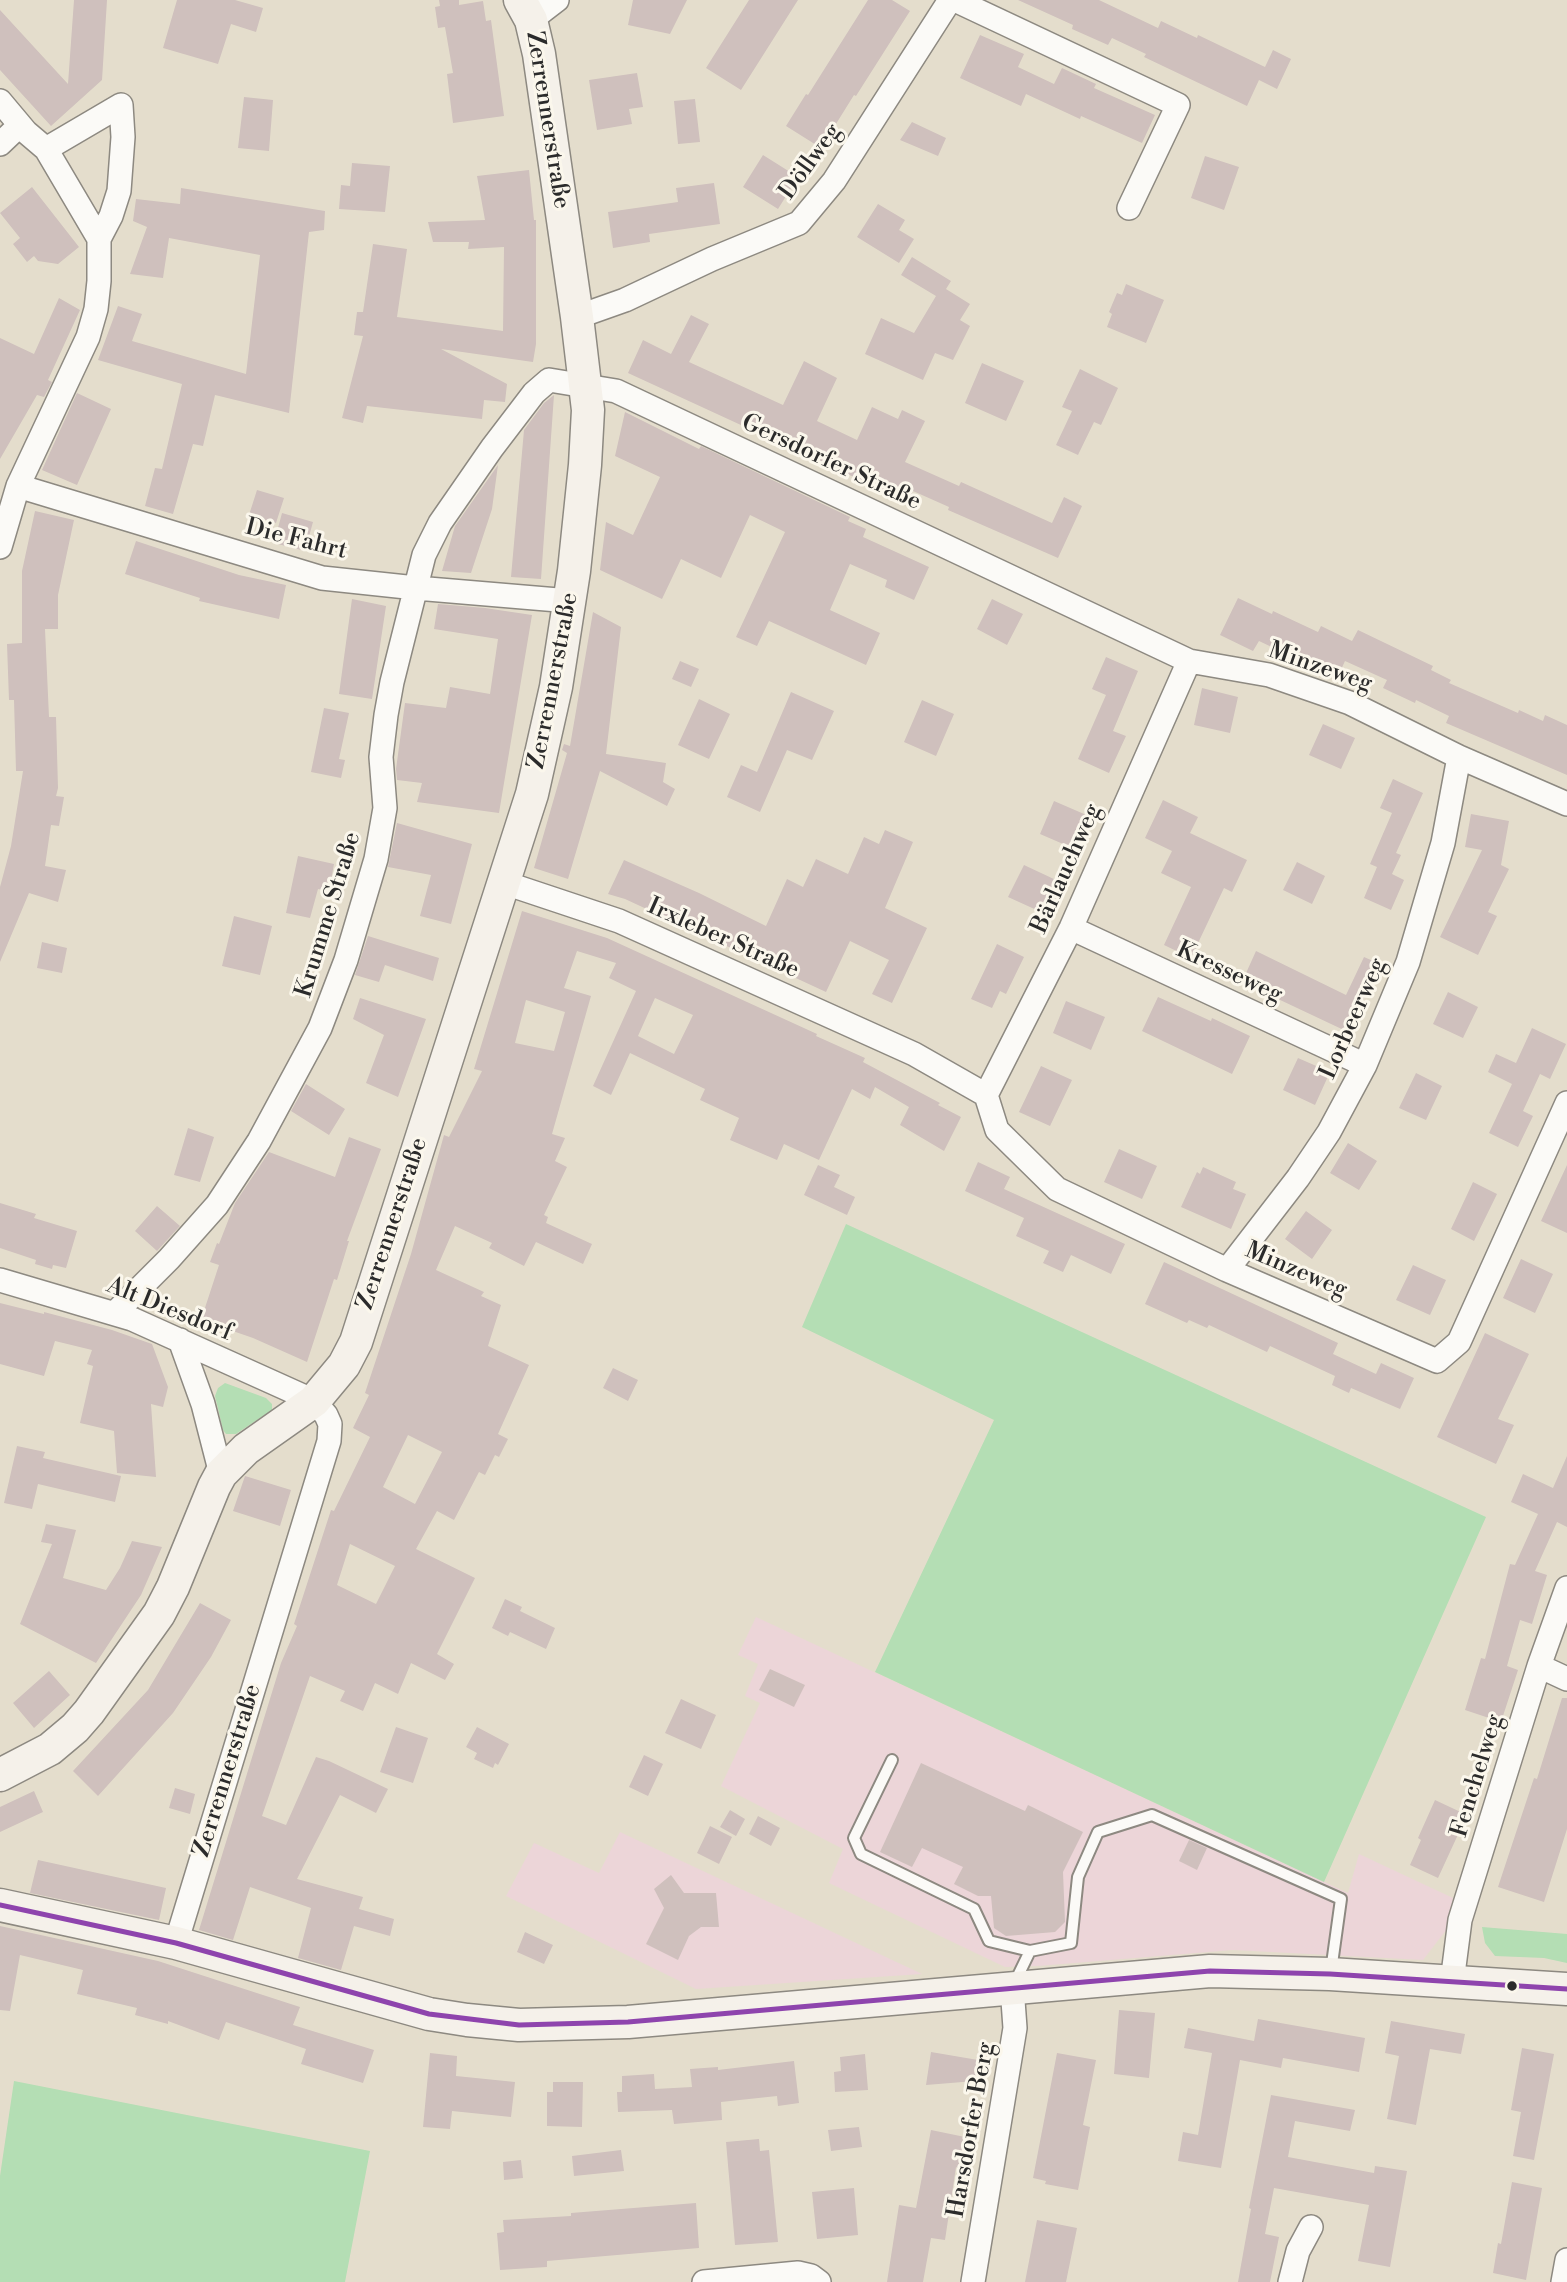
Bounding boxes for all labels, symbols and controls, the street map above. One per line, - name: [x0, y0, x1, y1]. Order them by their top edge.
- street label: Zerrennerstraße: [519, 29, 575, 211]
- street label: Döllweg: [774, 118, 848, 206]
- street label: Gersdorfer Straße: [737, 409, 925, 517]
- street label: Die Fahrt: [242, 513, 350, 567]
- street label: Zerrennerstraße: [523, 590, 585, 772]
- street label: Minzeweg: [1264, 637, 1376, 699]
- street label: Bärlauchweg: [1026, 800, 1108, 938]
- street label: Krumme Straße: [290, 829, 368, 1001]
- street label: Irxleber Straße: [643, 893, 803, 985]
- street label: Kresseweg: [1171, 936, 1287, 1010]
- street label: Lorbeerweg: [1314, 954, 1394, 1084]
- street label: Zerrennerstraße: [352, 1134, 434, 1314]
- street label: Minzeweg: [1241, 1237, 1351, 1305]
- street label: Alt Diesdorf: [102, 1272, 236, 1348]
- street label: Zerrennerstraße: [188, 1681, 268, 1861]
- street label: Fenchelweg: [1446, 1711, 1510, 1841]
- unlabelled marker: [1505, 1979, 1519, 1993]
- street label: Harsdorfer Berg: [942, 2040, 1002, 2220]

